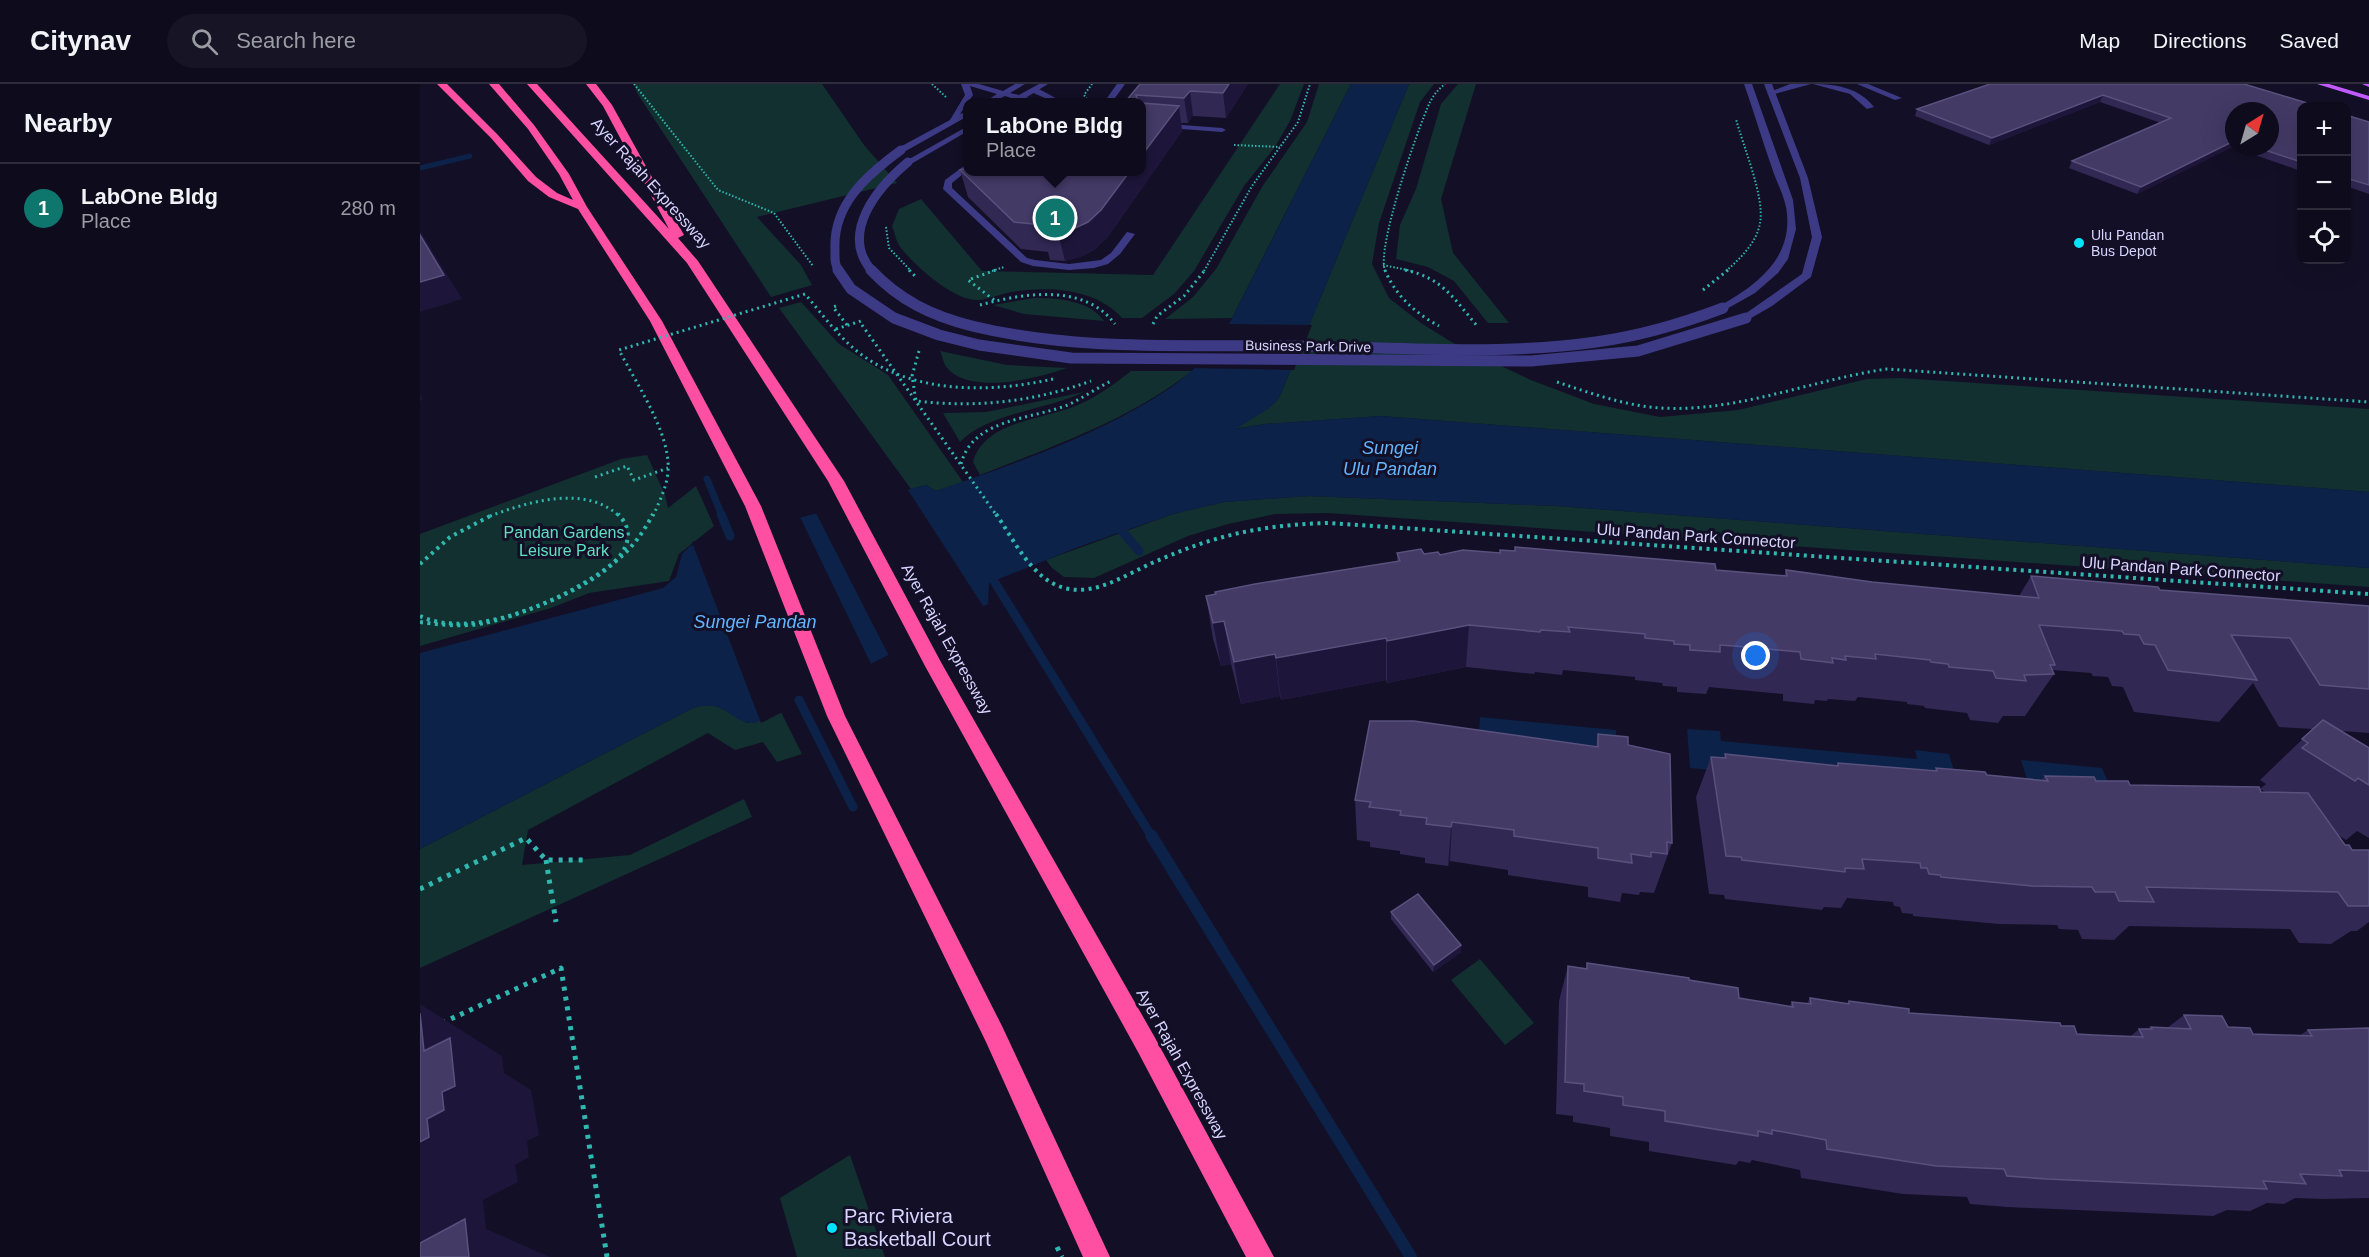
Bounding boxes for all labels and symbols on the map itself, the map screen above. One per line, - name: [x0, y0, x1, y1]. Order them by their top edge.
- north arrow: [2225, 102, 2279, 156]
- street label: Ayer Rajah Expressway: [588, 114, 714, 252]
- pin: 1: [1036, 196, 1074, 240]
- place label: Ulu Pandan Bus Depot: [2091, 227, 2164, 259]
- marker: Ulu Pandan Bus Depot: [2072, 236, 2086, 250]
- street label: Business Park Drive: [1245, 337, 1371, 355]
- water label: Sungei Ulu Pandan: [1343, 438, 1437, 479]
- street label: Ulu Pandan Park Connector: [1596, 521, 1797, 551]
- park label: Pandan Gardens Leisure Park: [504, 524, 624, 559]
- street label: Ulu Pandan Park Connector: [2081, 554, 2282, 584]
- street label: Ayer Rajah Expressway: [898, 561, 996, 717]
- water label: Sungei Pandan: [693, 612, 817, 632]
- your location: [1741, 641, 1770, 670]
- street label: Ayer Rajah Expressway: [1133, 986, 1231, 1142]
- place label: Parc Riviera Basketball Court: [844, 1205, 991, 1250]
- marker: Parc Riviera Basketball Court: [825, 1221, 839, 1235]

